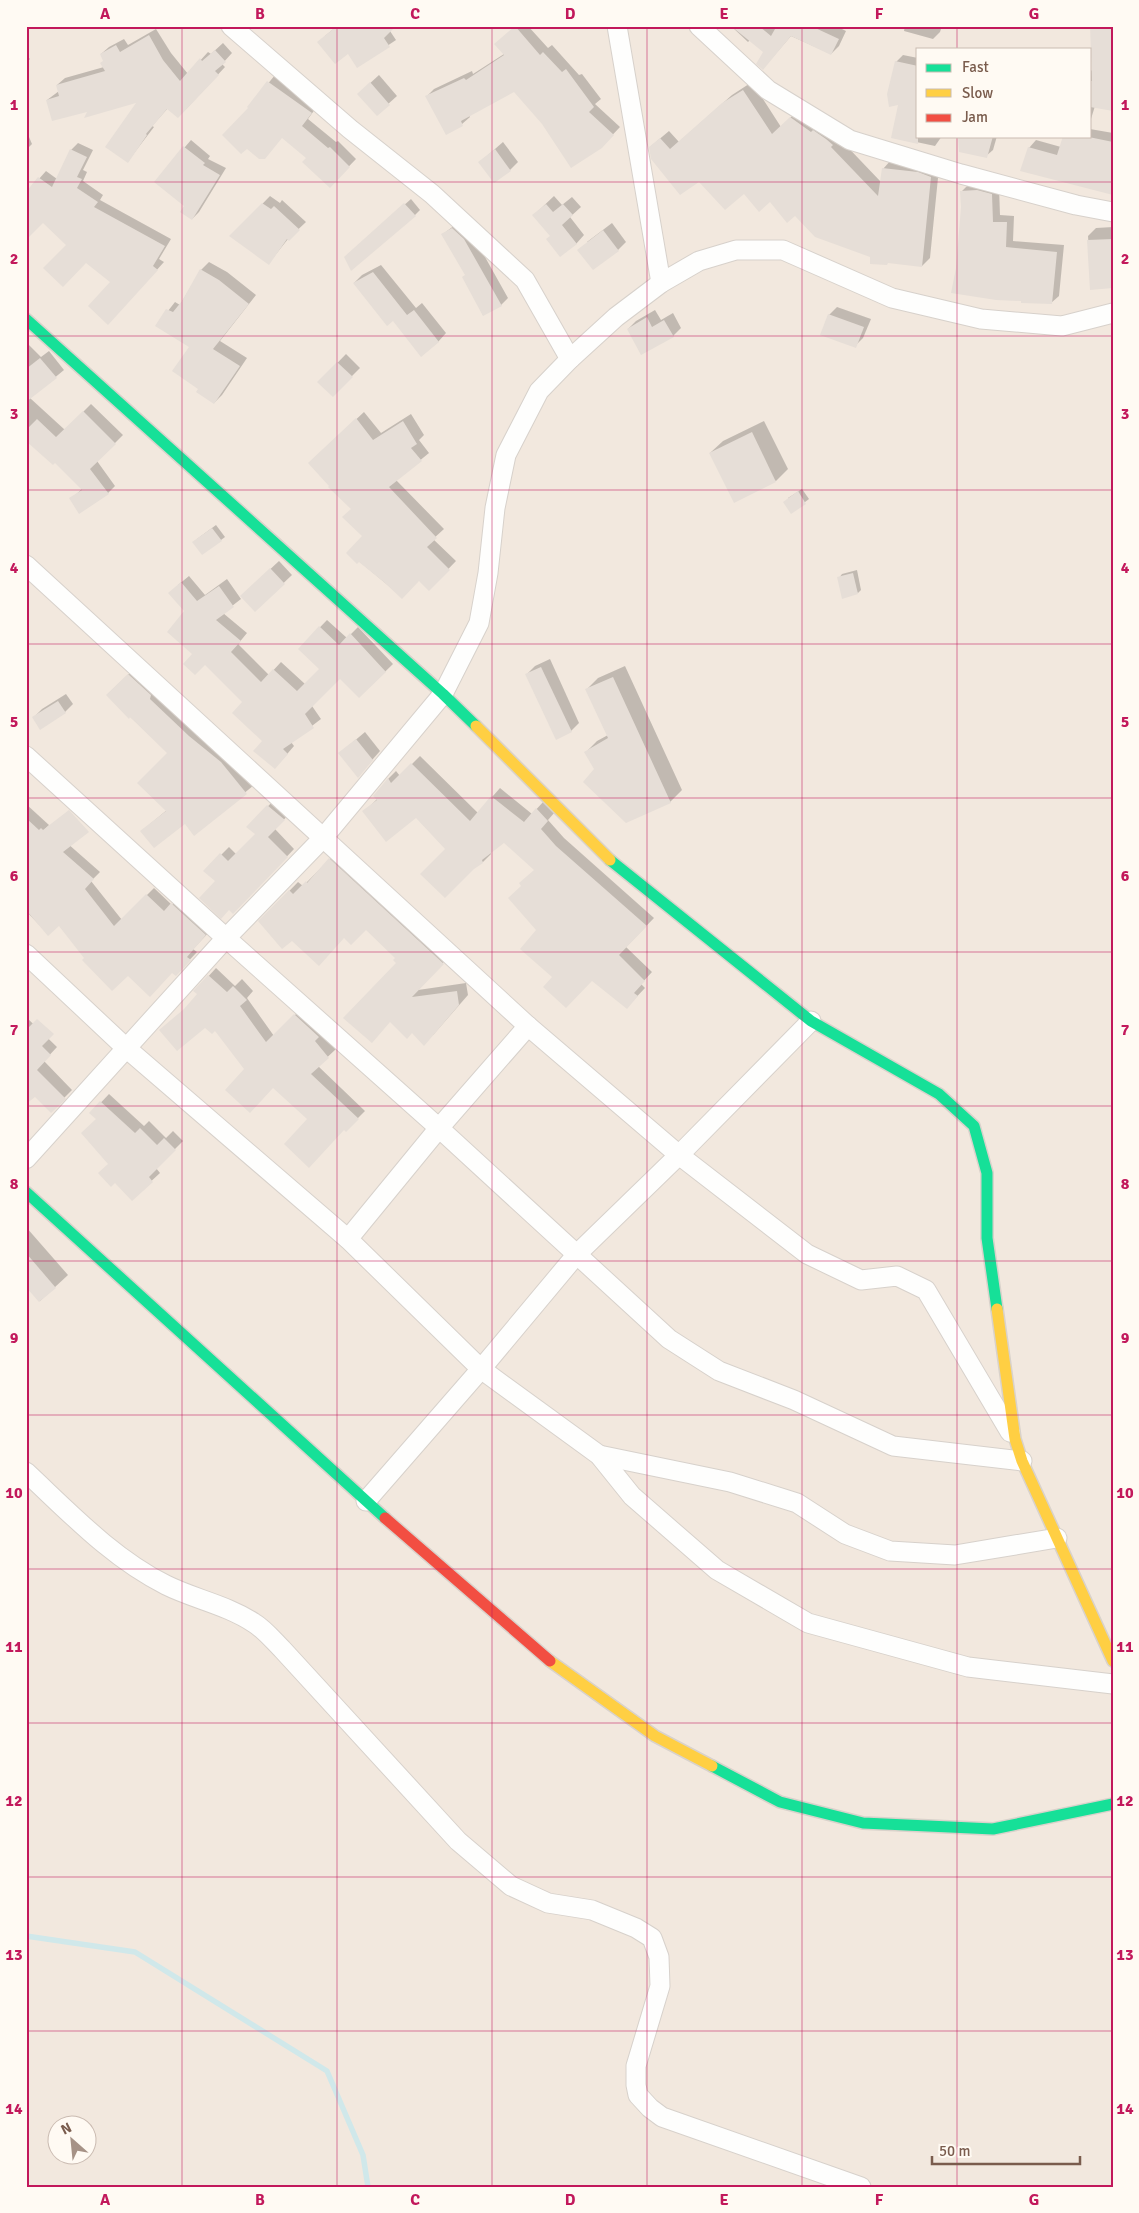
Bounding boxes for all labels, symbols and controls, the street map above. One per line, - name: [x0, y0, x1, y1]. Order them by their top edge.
- text: A: [100, 4, 111, 24]
- text: B: [255, 4, 265, 24]
- text: C: [410, 4, 420, 24]
- text: D: [565, 4, 576, 24]
- text: E: [719, 4, 729, 24]
- text: F: [875, 4, 884, 24]
- text: G: [1029, 4, 1039, 24]
- legend: [916, 48, 1092, 138]
- text: Fast: [962, 58, 989, 76]
- text: Slow: [962, 84, 993, 102]
- text: 1: [10, 95, 19, 115]
- text: 1: [1121, 95, 1130, 115]
- text: Jam: [962, 108, 988, 126]
- text: 2: [10, 249, 18, 269]
- text: 2: [1121, 249, 1129, 269]
- text: 3: [10, 404, 18, 424]
- text: 3: [1121, 404, 1129, 424]
- text: 4: [10, 558, 19, 578]
- text: 4: [1121, 558, 1130, 578]
- text: 5: [10, 712, 18, 732]
- text: 5: [1121, 712, 1129, 732]
- text: 6: [10, 866, 19, 886]
- text: 6: [1121, 866, 1130, 886]
- text: 7: [10, 1020, 19, 1040]
- text: 7: [1121, 1020, 1130, 1040]
- text: 8: [10, 1174, 19, 1194]
- text: 8: [1121, 1174, 1130, 1194]
- text: 9: [10, 1328, 19, 1348]
- text: 9: [1121, 1328, 1130, 1348]
- text: 10: [5, 1483, 23, 1503]
- text: 10: [1116, 1483, 1134, 1503]
- text: 11: [5, 1637, 23, 1657]
- text: 11: [1116, 1637, 1134, 1657]
- text: 12: [5, 1791, 23, 1811]
- text: 12: [1116, 1791, 1134, 1811]
- text: 13: [5, 1945, 23, 1965]
- text: 13: [1116, 1945, 1134, 1965]
- text: 14: [5, 2099, 23, 2119]
- text: 14: [1116, 2099, 1134, 2119]
- north arrow: [48, 2116, 98, 2166]
- text: N: [58, 2119, 75, 2139]
- scale bar: [932, 2133, 1079, 2165]
- text: 50 m: [939, 2142, 970, 2160]
- text: A: [100, 2190, 111, 2210]
- text: B: [255, 2190, 265, 2210]
- text: C: [410, 2190, 420, 2210]
- text: D: [565, 2190, 576, 2210]
- text: E: [719, 2190, 729, 2210]
- text: F: [875, 2190, 884, 2210]
- text: G: [1029, 2190, 1039, 2210]

